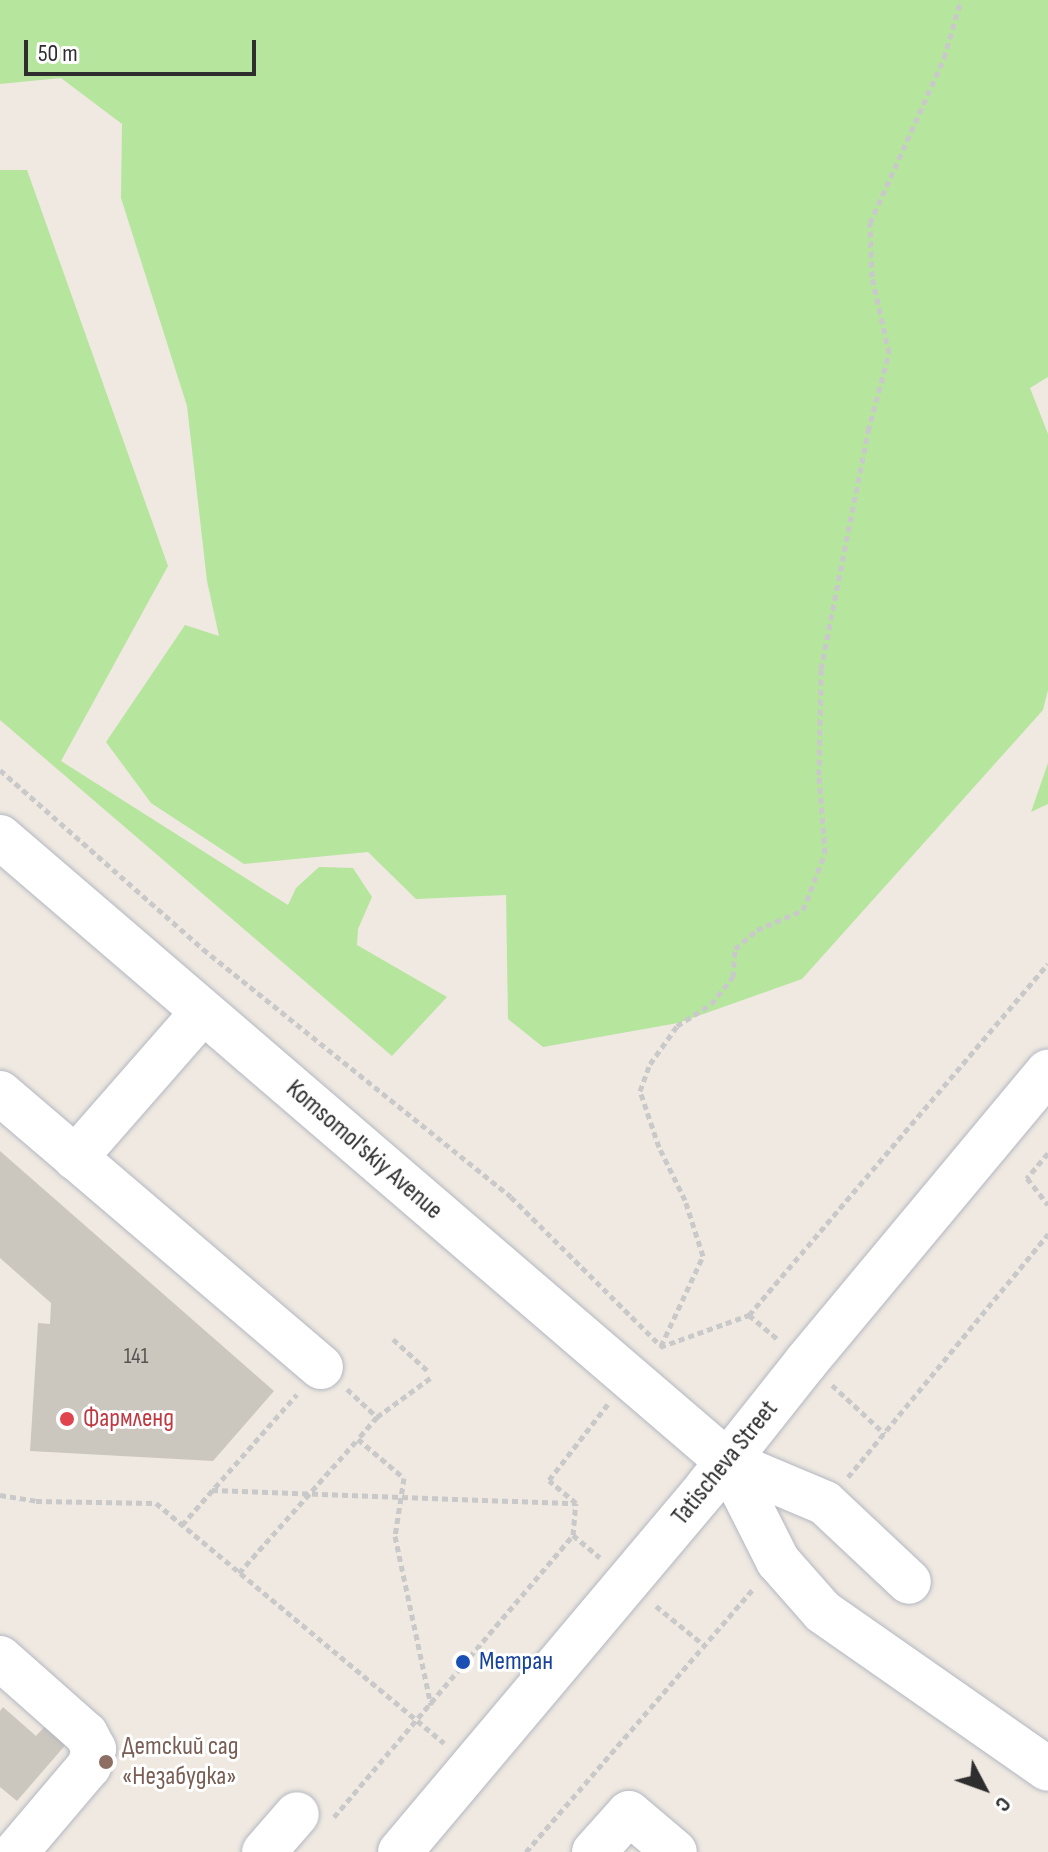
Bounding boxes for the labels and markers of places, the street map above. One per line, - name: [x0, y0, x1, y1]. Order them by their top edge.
- place label: Фармленд: [83, 1403, 174, 1435]
- marker: Фармленд: [58, 1410, 76, 1428]
- place label: Метран: [479, 1646, 553, 1678]
- marker: Метран: [454, 1653, 472, 1671]
- place label: Детский сад «Незабудка»: [122, 1731, 239, 1792]
- marker: Детский сад «Незабудка»: [97, 1753, 115, 1771]

